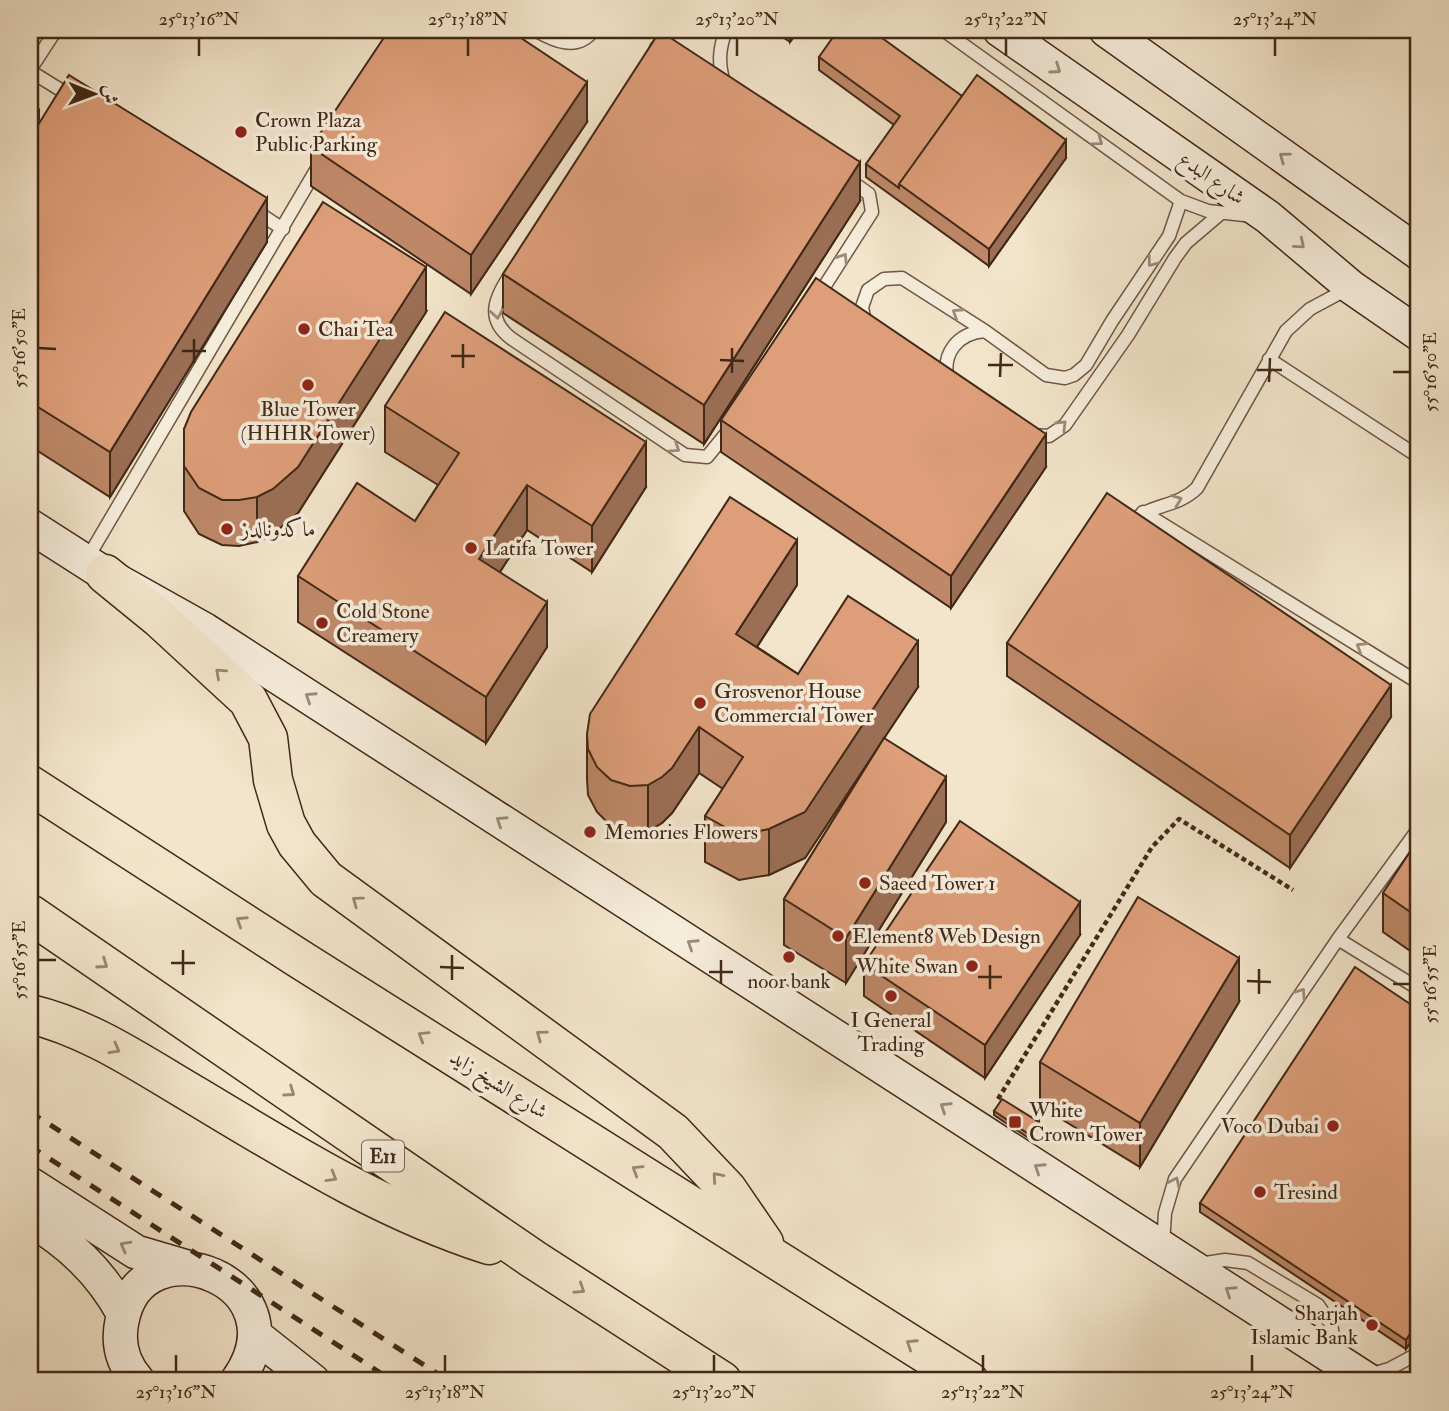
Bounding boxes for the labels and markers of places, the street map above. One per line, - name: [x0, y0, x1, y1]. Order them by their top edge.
- place label: Crown Plaza Public Parking: [255, 107, 378, 158]
- marker: Crown Plaza Public Parking: [233, 124, 249, 140]
- place label: Chai Tea: [318, 316, 394, 343]
- marker: Chai Tea: [296, 321, 312, 337]
- marker: Blue Tower (HHHR Tower): [300, 377, 316, 393]
- place label: Blue Tower (HHHR Tower): [241, 396, 375, 447]
- place label: ماكدونالدز: [239, 516, 315, 543]
- marker: ماكدونالدز: [219, 521, 235, 537]
- place label: Latifa Tower: [485, 535, 594, 562]
- marker: Latifa Tower: [463, 540, 479, 556]
- place label: Cold Stone Creamery: [336, 598, 430, 649]
- marker: Cold Stone Creamery: [314, 615, 330, 631]
- place label: Grosvenor House Commercial Tower: [714, 678, 873, 729]
- marker: Grosvenor House Commercial Tower: [692, 695, 708, 711]
- place label: Memories Flowers: [604, 819, 758, 846]
- marker: Memories Flowers: [582, 824, 598, 840]
- place label: Saeed Tower 1: [879, 870, 996, 897]
- marker: Saeed Tower 1: [857, 875, 873, 891]
- place label: Element8 Web Design: [852, 923, 1041, 950]
- marker: Element8 Web Design: [830, 928, 846, 944]
- marker: noor bank: [781, 949, 797, 965]
- place label: White Swan: [855, 953, 958, 980]
- marker: White Swan: [964, 958, 980, 974]
- place label: noor bank: [747, 968, 831, 995]
- marker: I General Trading: [883, 988, 899, 1004]
- place label: I General Trading: [851, 1007, 932, 1058]
- place label: White Crown Tower: [1028, 1097, 1143, 1148]
- place label: Voco Dubai: [1220, 1113, 1319, 1140]
- marker: White Crown Tower: [1007, 1114, 1023, 1130]
- marker: Voco Dubai: [1325, 1118, 1341, 1134]
- place label: Tresind: [1274, 1179, 1338, 1206]
- marker: Tresind: [1252, 1184, 1268, 1200]
- place label: Sharjah Islamic Bank: [1250, 1300, 1358, 1351]
- marker: Sharjah Islamic Bank: [1364, 1317, 1380, 1333]

